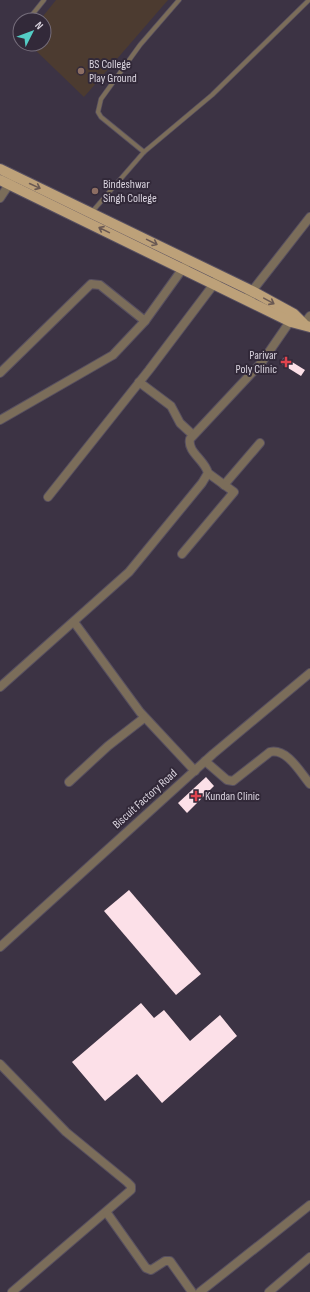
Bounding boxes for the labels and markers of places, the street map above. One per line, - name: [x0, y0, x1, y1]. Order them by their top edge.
- place label: BS College Play Ground: [89, 57, 137, 86]
- marker: BS College Play Ground: [76, 66, 86, 76]
- place label: Bindeshwar Singh College: [103, 177, 157, 206]
- marker: Bindeshwar Singh College: [90, 186, 100, 196]
- place label: Parivar Poly Clinic: [235, 348, 278, 377]
- marker: Parivar Poly Clinic: [280, 356, 292, 368]
- place label: Kundan Clinic: [205, 789, 260, 804]
- marker: Kundan Clinic: [190, 790, 202, 802]

